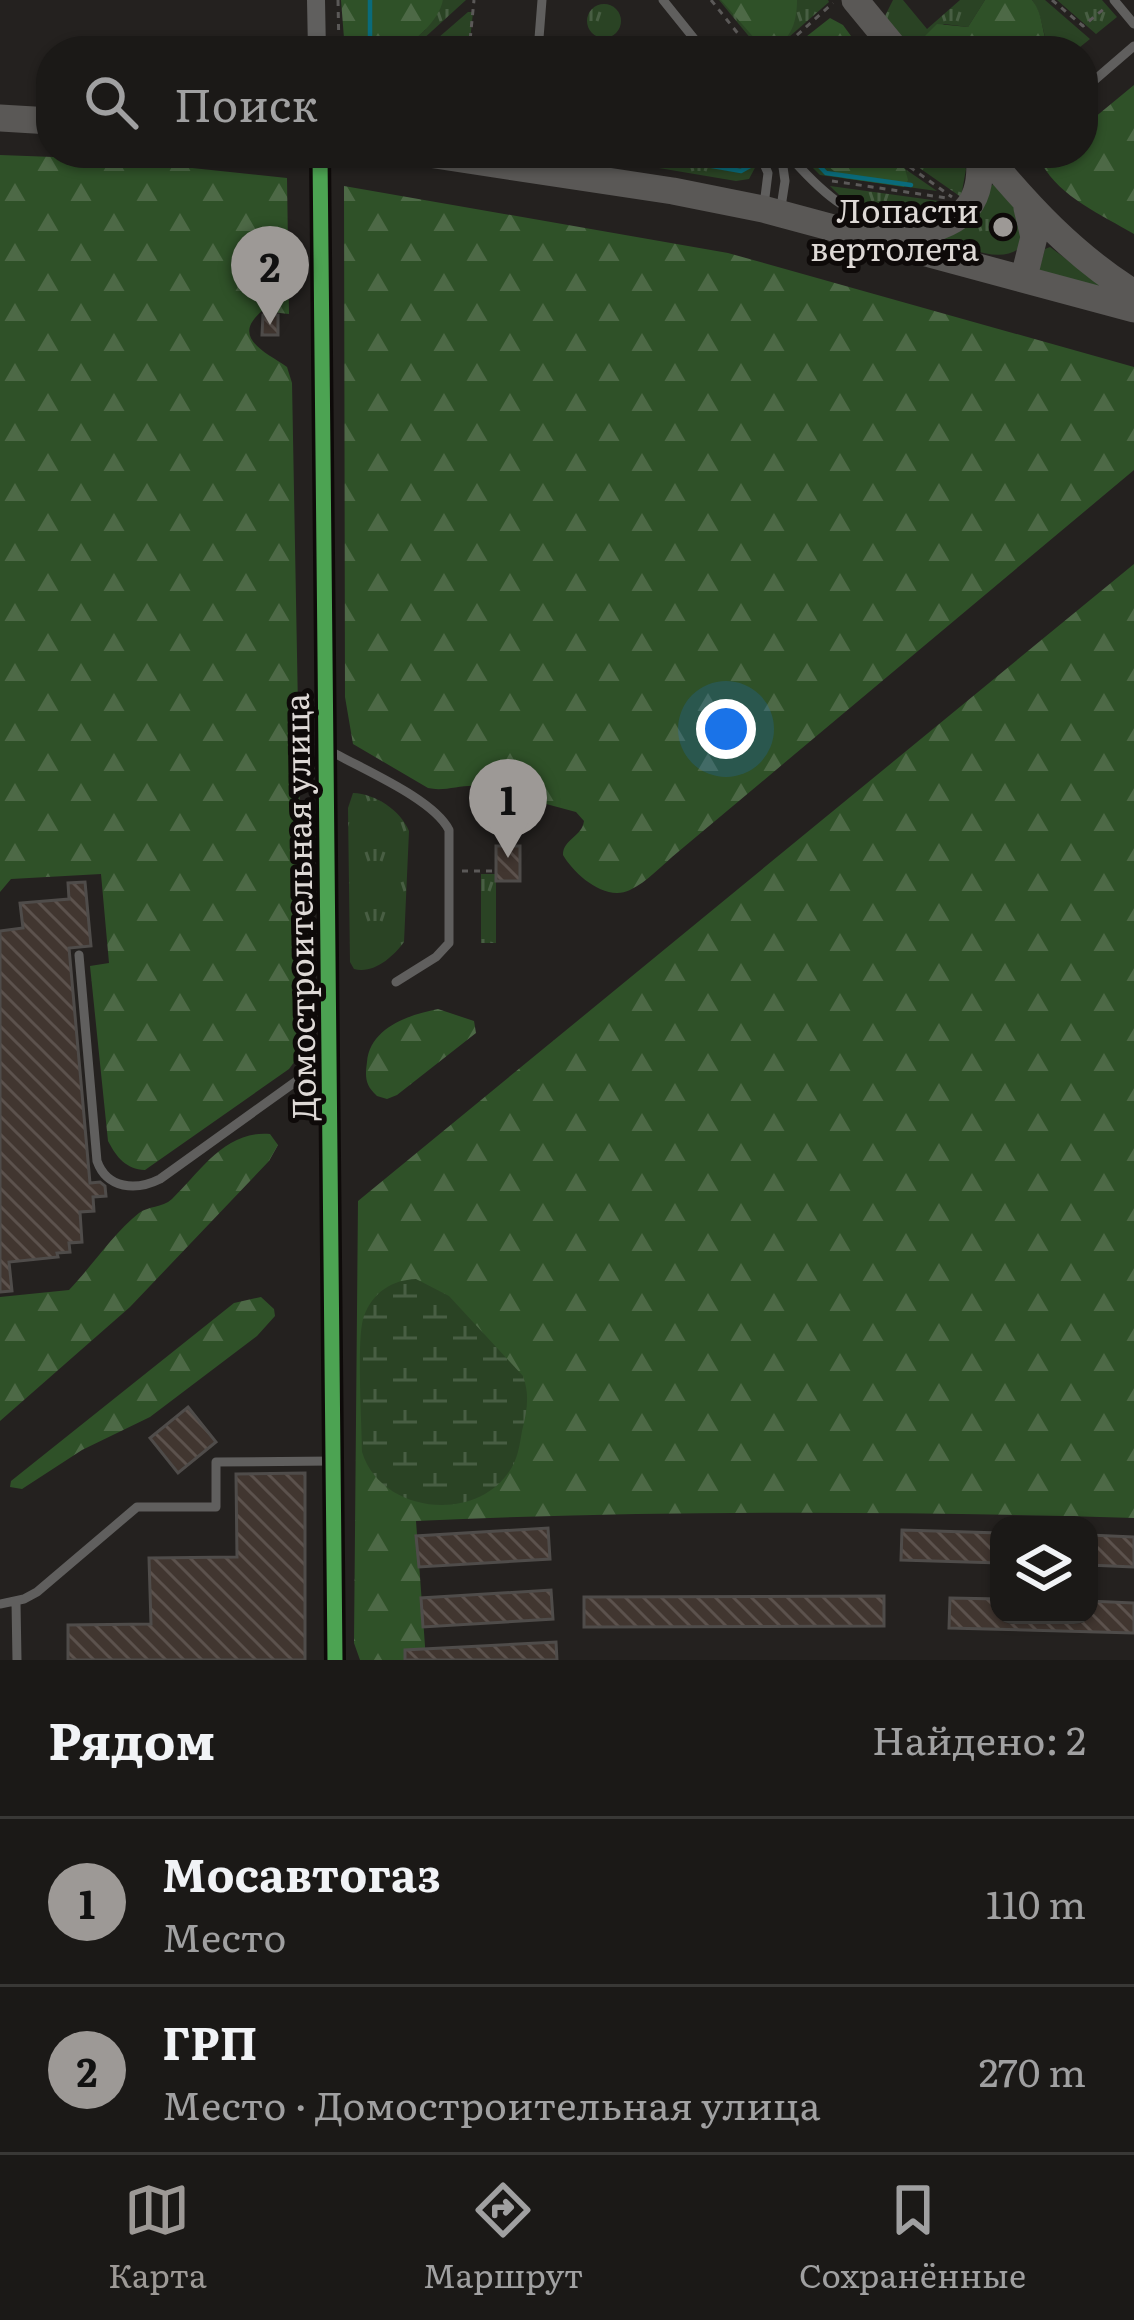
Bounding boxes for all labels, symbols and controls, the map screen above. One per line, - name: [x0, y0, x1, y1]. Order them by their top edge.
- search box: [36, 36, 1098, 168]
- icon: search: [78, 69, 144, 135]
- text: Поиск: [174, 69, 318, 136]
- place label: Лопасти вертолета: [810, 184, 979, 271]
- marker: Лопасти вертолета: [990, 214, 1016, 240]
- pin: 2: [231, 226, 309, 325]
- street label: Домостроительная улица: [270, 693, 326, 1121]
- your location: [696, 699, 756, 759]
- pin: 1: [469, 759, 547, 858]
- map controls: [990, 1516, 1098, 1624]
- button: layers: [990, 1516, 1098, 1624]
- text: Рядом: [48, 1700, 215, 1776]
- text: Найдено: 2: [872, 1709, 1086, 1767]
- text: Мосавтогаз: [162, 1839, 441, 1906]
- text: 1: [79, 1873, 95, 1931]
- text: 110 m: [986, 1873, 1086, 1931]
- text: Место: [162, 1906, 286, 1964]
- text: ГРП: [162, 2007, 258, 2074]
- text: 2: [77, 2041, 97, 2099]
- text: 270 m: [979, 2041, 1086, 2099]
- text: Место · Домостроительная улица: [162, 2074, 820, 2132]
- tab: Карта: [108, 2177, 207, 2298]
- tab: Маршрут: [423, 2177, 583, 2298]
- tab: Сохранённые: [799, 2177, 1026, 2298]

